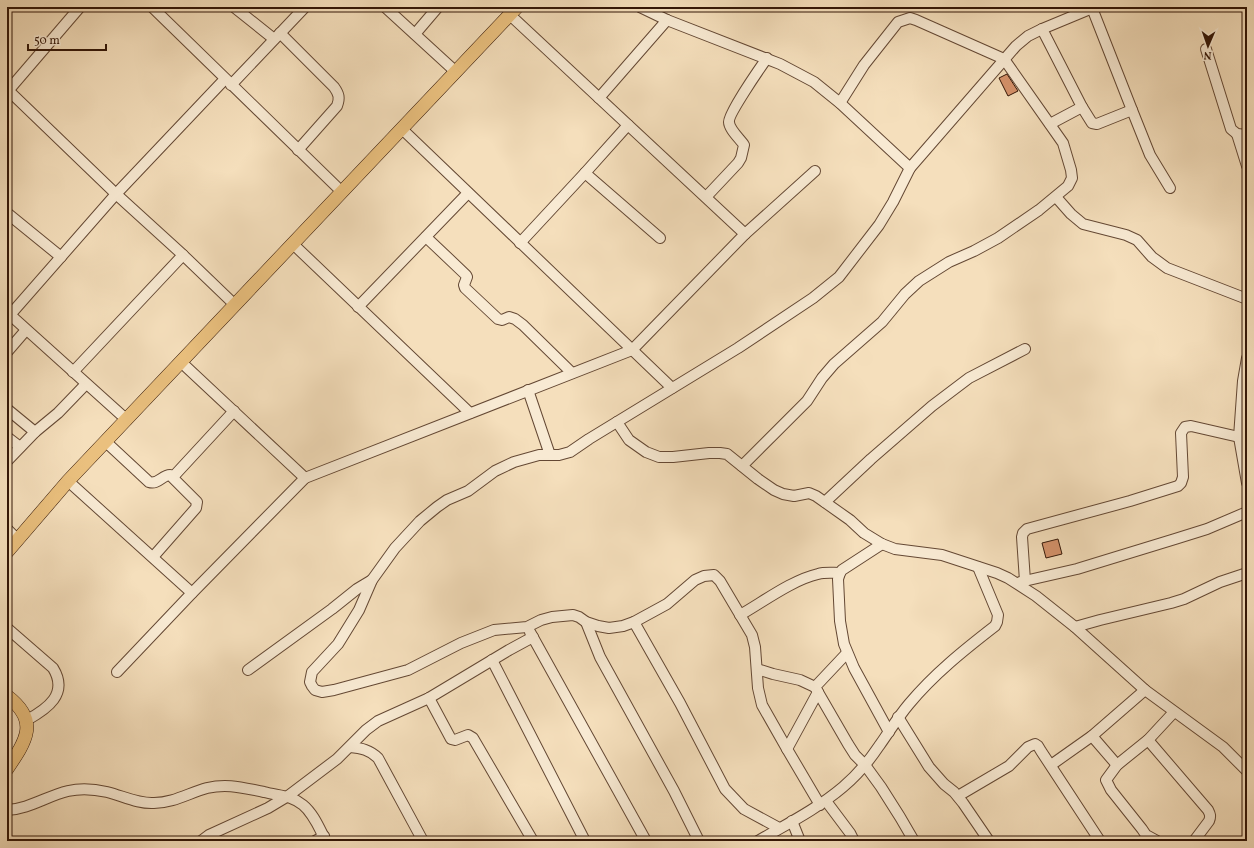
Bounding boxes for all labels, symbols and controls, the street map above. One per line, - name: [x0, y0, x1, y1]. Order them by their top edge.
- scale bar: [28, 26, 106, 52]
- north arrow: [1188, 26, 1228, 66]
- text: 50 m: [34, 33, 60, 49]
- text: N: [1203, 47, 1212, 62]

